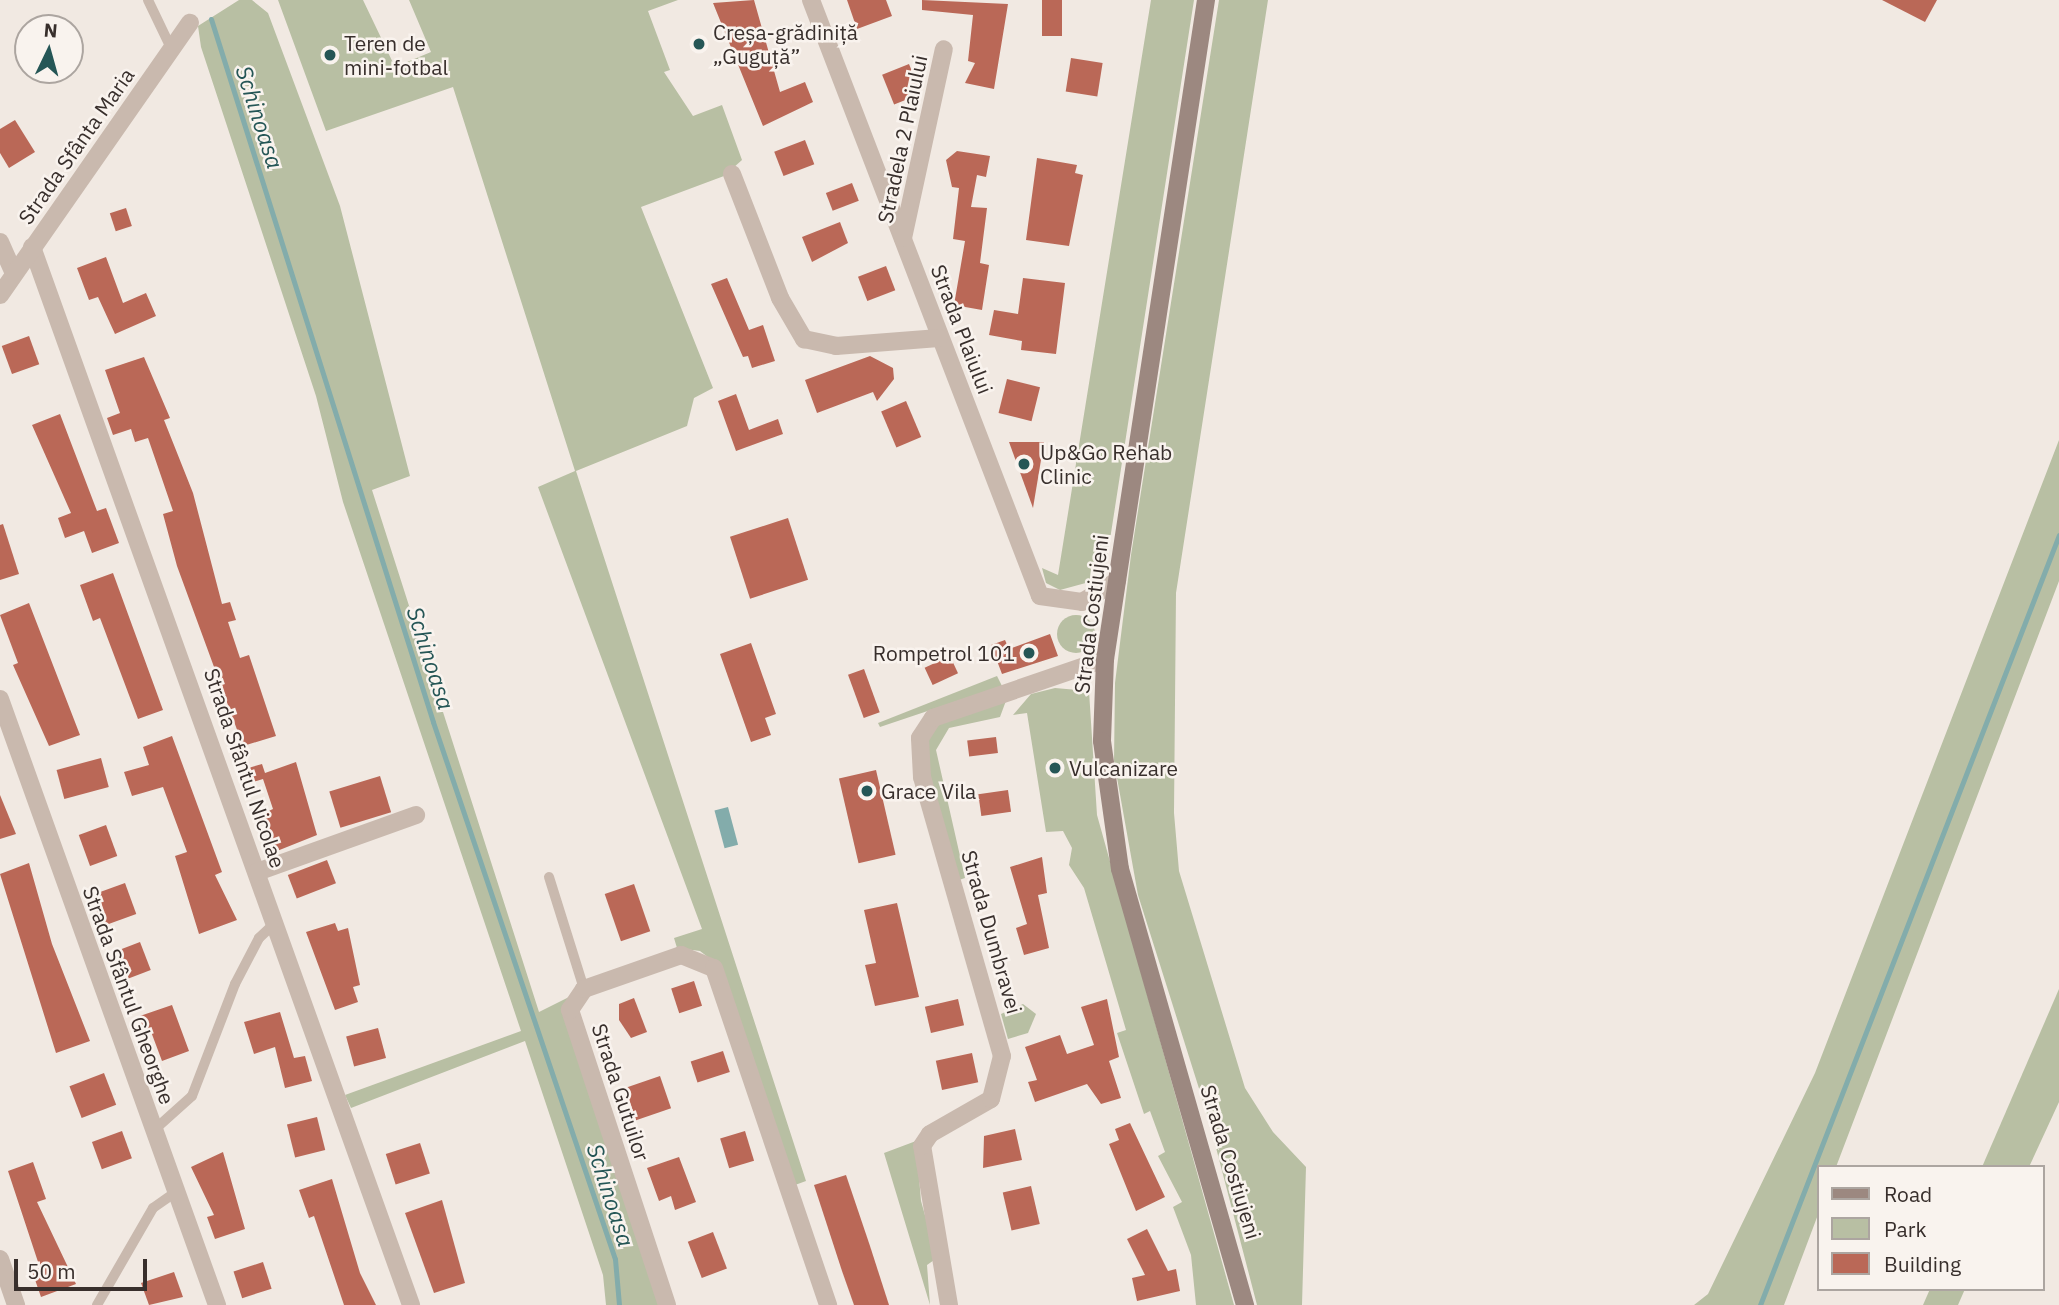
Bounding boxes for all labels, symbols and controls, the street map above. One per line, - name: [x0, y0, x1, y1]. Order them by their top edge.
- north arrow: [14, 14, 84, 84]
- text: N: [43, 18, 59, 43]
- place label: Creșa-grădiniță „Guguță”: [713, 19, 858, 69]
- place label: Teren de mini-fotbal: [344, 30, 448, 80]
- marker: Creșa-grădiniță „Guguță”: [691, 36, 707, 52]
- marker: Teren de mini-fotbal: [322, 47, 338, 63]
- street label: Stradela 2 Plaiului: [872, 53, 932, 225]
- water label: Schinoasa: [230, 62, 290, 172]
- street label: Strada Sfânta Maria: [13, 63, 139, 229]
- street label: Strada Plaiului: [926, 261, 998, 397]
- place label: Up&Go Rehab Clinic: [1040, 439, 1172, 489]
- marker: Up&Go Rehab Clinic: [1014, 454, 1034, 474]
- street label: Strada Costiujeni: [1069, 533, 1113, 695]
- water label: Schinoasa: [401, 603, 461, 713]
- place label: Rompetrol 101: [873, 640, 1015, 666]
- marker: Rompetrol 101: [1021, 645, 1037, 661]
- street label: Strada Sfântul Nicolae: [199, 665, 291, 871]
- place label: Vulcanizare: [1069, 755, 1178, 781]
- marker: Vulcanizare: [1047, 760, 1063, 776]
- place label: Grace Vila: [881, 778, 976, 804]
- marker: Grace Vila: [859, 783, 875, 799]
- street label: Strada Dumbravei: [957, 847, 1027, 1017]
- street label: Strada Sfântul Gheorghe: [78, 882, 180, 1108]
- street label: Strada Gutuilor: [587, 1020, 655, 1164]
- street label: Strada Costiujeni: [1196, 1082, 1266, 1242]
- water label: Schinoasa: [581, 1140, 641, 1250]
- legend: [1818, 1165, 2045, 1291]
- text: Road: [1884, 1180, 1932, 1208]
- text: Park: [1884, 1215, 1927, 1243]
- scale bar: [18, 1246, 150, 1290]
- text: Building: [1884, 1250, 1961, 1278]
- text: 50 m: [27, 1257, 76, 1285]

